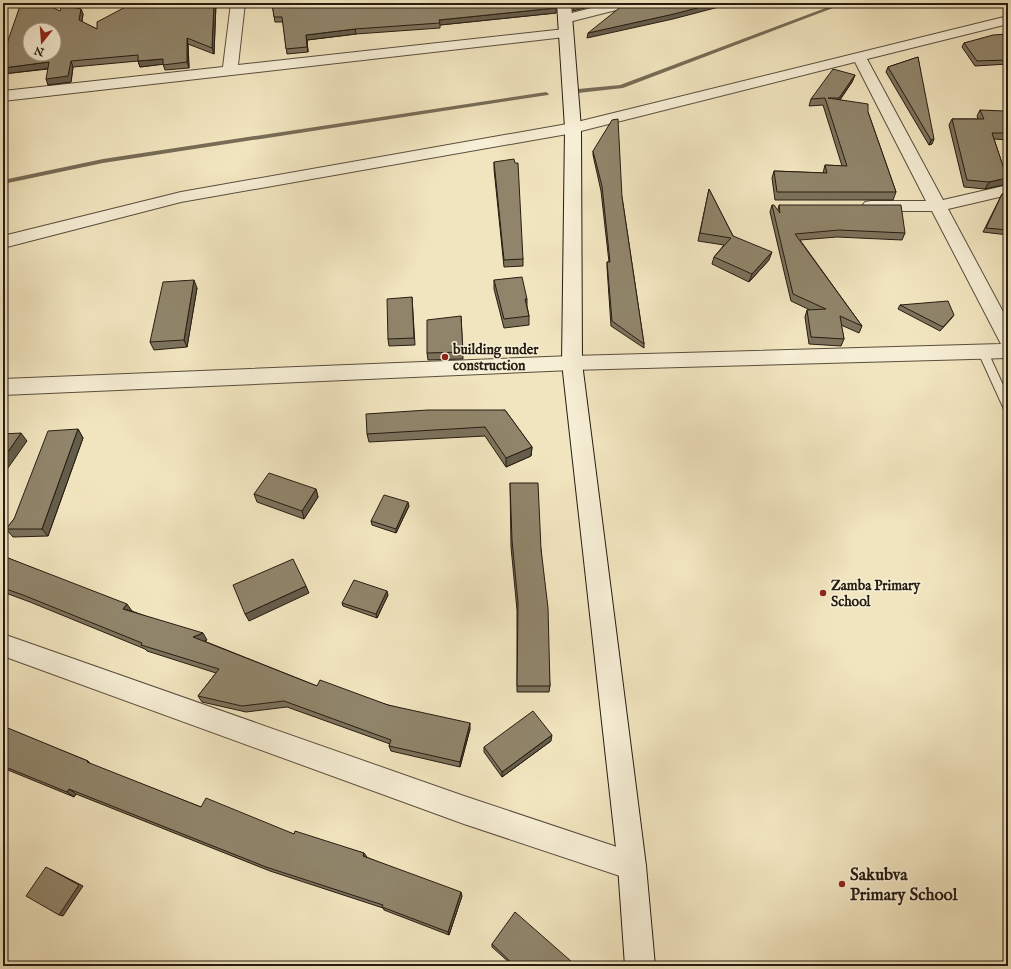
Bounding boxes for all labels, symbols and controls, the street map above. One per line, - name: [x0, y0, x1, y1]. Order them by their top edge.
- north arrow: [22, 22, 62, 62]
- text: N: [32, 42, 47, 59]
- place label: building under construction: [452, 341, 539, 375]
- marker: building under construction: [440, 352, 450, 362]
- place label: Zamba Primary School: [831, 577, 921, 611]
- marker: Zamba Primary School: [818, 588, 828, 598]
- place label: Sakubva Primary School: [850, 865, 958, 906]
- marker: Sakubva Primary School: [837, 879, 847, 889]

